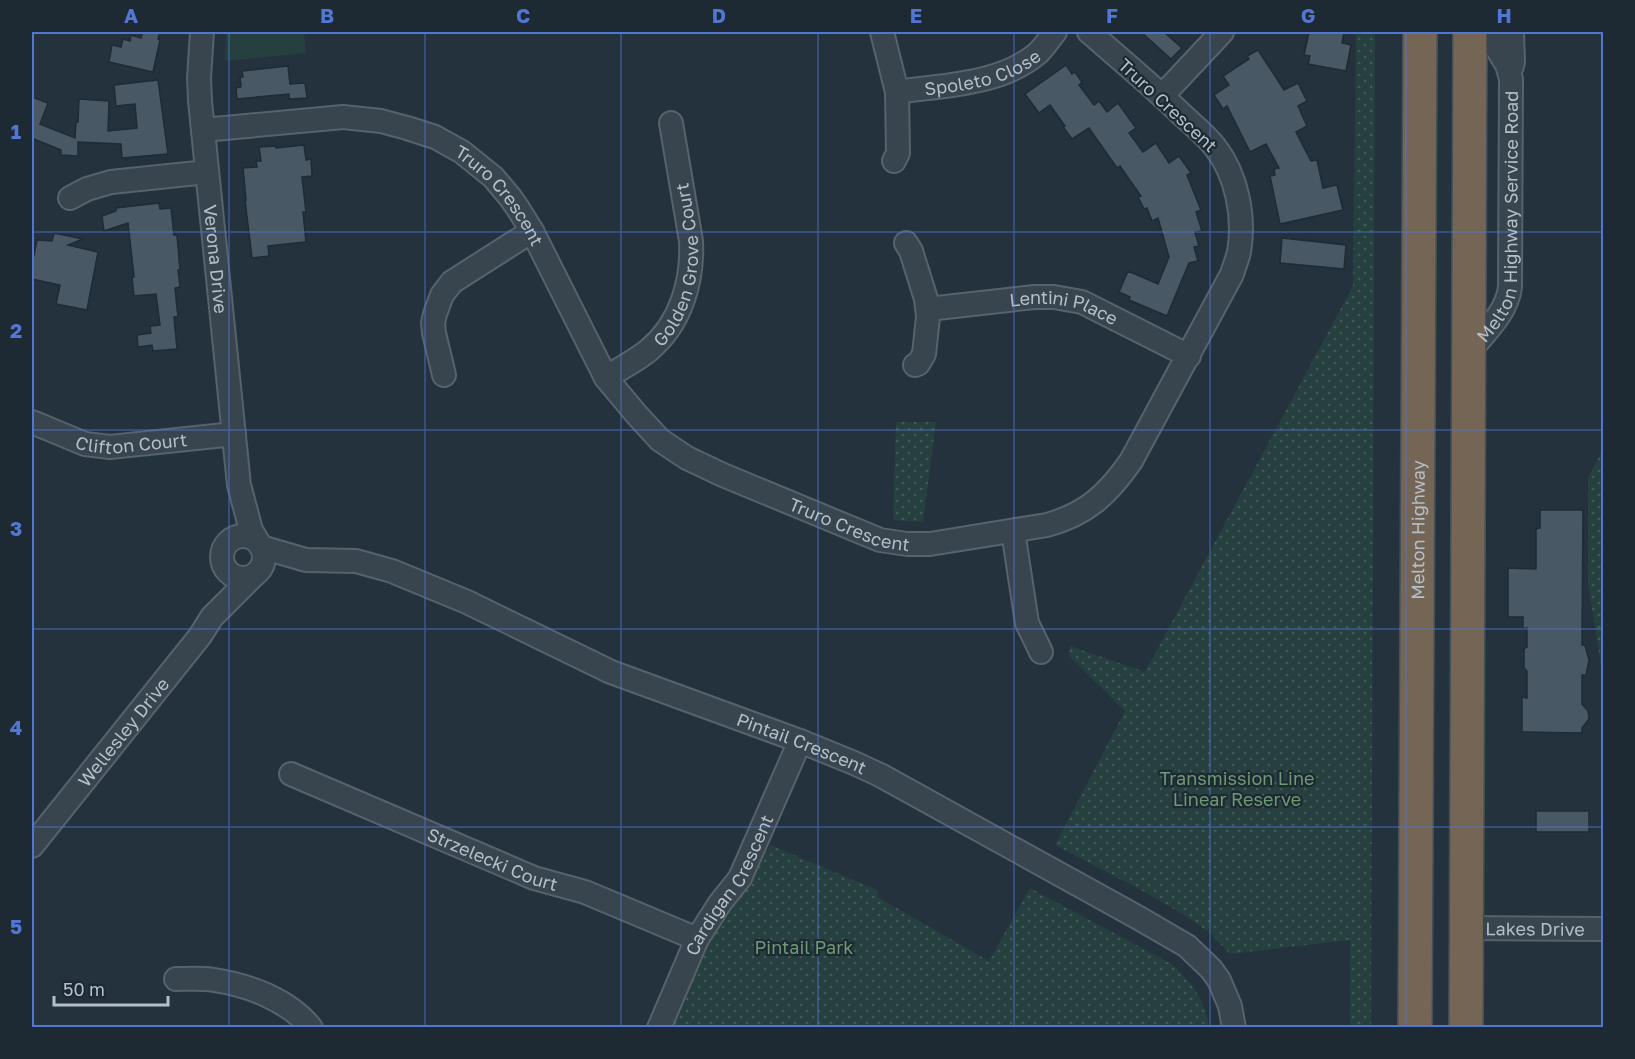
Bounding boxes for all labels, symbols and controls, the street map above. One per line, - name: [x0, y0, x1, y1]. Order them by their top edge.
- text: A: [124, 3, 138, 27]
- text: B: [320, 3, 334, 27]
- text: C: [516, 3, 530, 27]
- text: D: [712, 3, 726, 27]
- text: E: [910, 3, 922, 27]
- text: F: [1106, 3, 1118, 27]
- text: G: [1301, 3, 1315, 27]
- text: H: [1496, 3, 1512, 27]
- street label: Spoleto Close: [923, 44, 1045, 99]
- street label: Truro Crescent: [1114, 54, 1222, 156]
- street label: Melton Highway Service Road: [1472, 91, 1522, 346]
- text: 1: [11, 119, 21, 143]
- street label: Truro Crescent: [452, 140, 549, 249]
- street label: Golden Grove Court: [648, 182, 703, 351]
- street label: Verona Drive: [200, 203, 233, 315]
- street label: Lentini Place: [1008, 286, 1122, 329]
- text: 2: [10, 318, 22, 342]
- street label: Clifton Court: [72, 428, 188, 458]
- street label: Melton Highway: [1406, 460, 1429, 600]
- street label: Truro Crescent: [786, 493, 911, 555]
- text: 3: [10, 516, 22, 540]
- street label: Wellesley Drive: [73, 673, 173, 791]
- street label: Pintail Crescent: [734, 708, 870, 778]
- text: 4: [10, 715, 22, 739]
- park label: Transmission Line Linear Reserve: [1160, 767, 1314, 810]
- street label: Cardigan Crescent: [680, 811, 777, 958]
- street label: Strzelecki Court: [424, 823, 560, 895]
- text: 5: [10, 914, 22, 938]
- street label: Lakes Drive: [1485, 917, 1585, 940]
- park label: Pintail Park: [755, 936, 853, 958]
- scale bar: [54, 969, 168, 1007]
- text: 50 m: [63, 978, 105, 1000]

